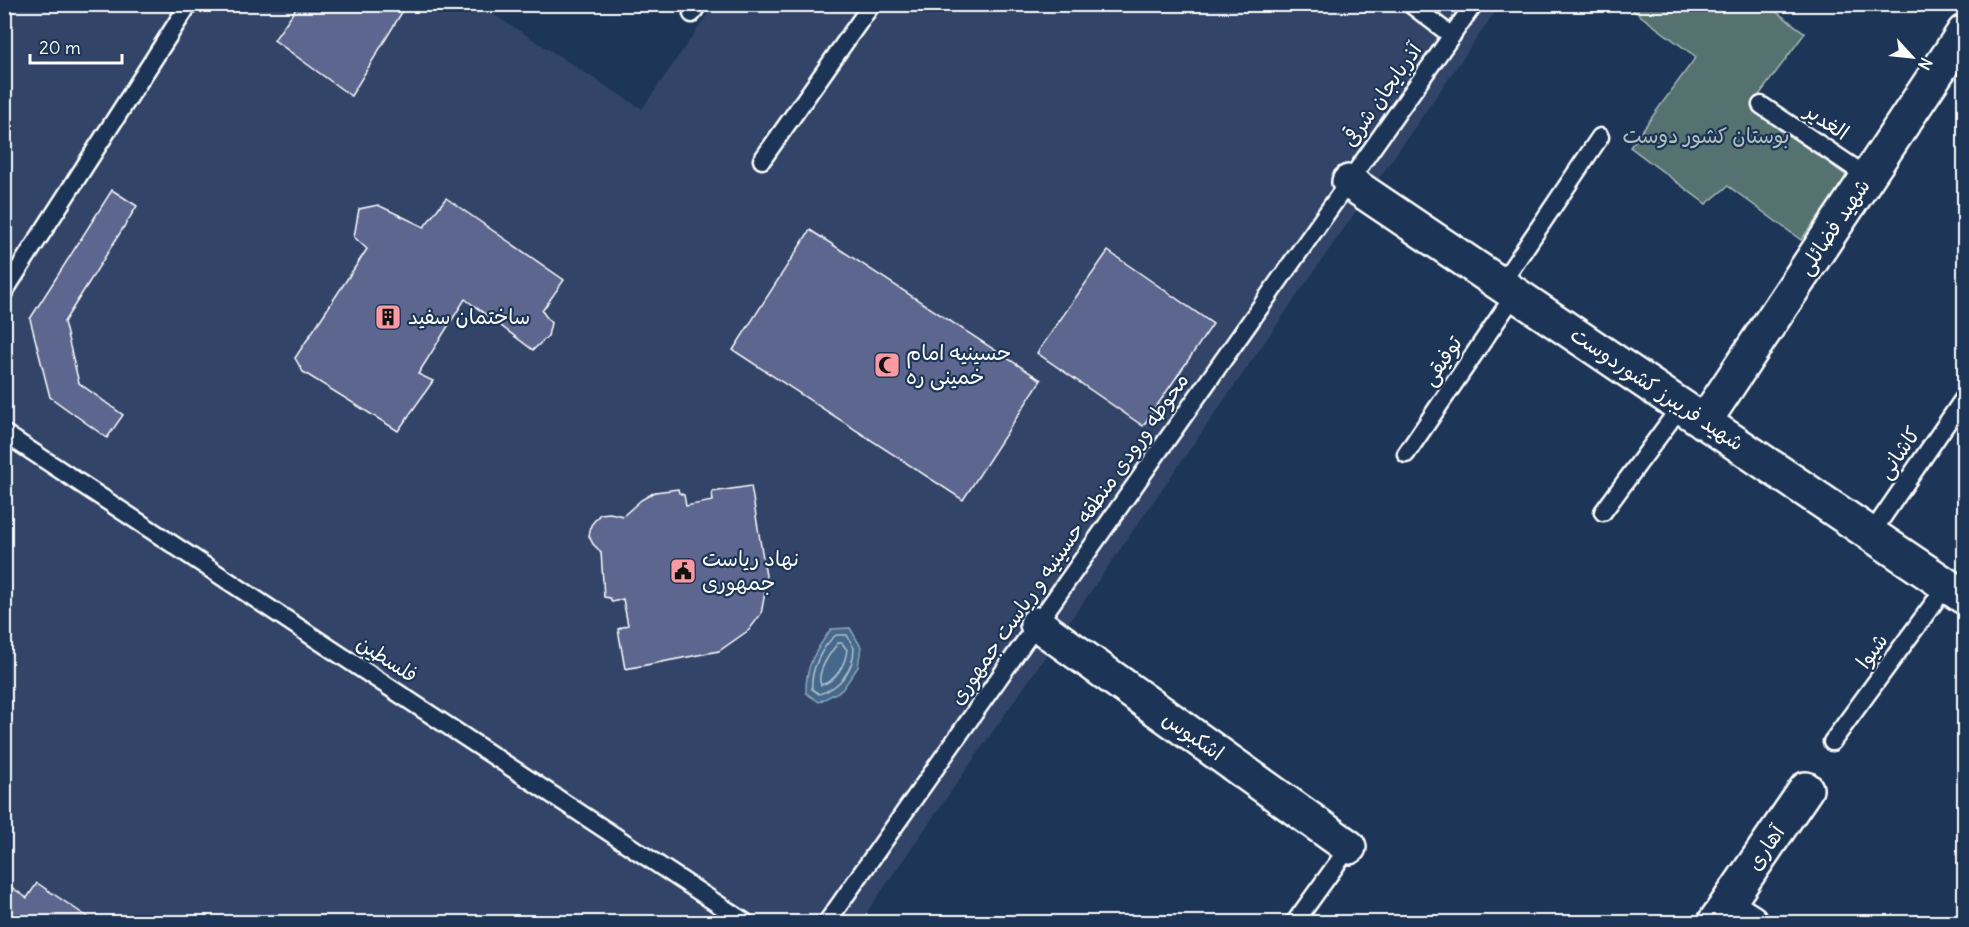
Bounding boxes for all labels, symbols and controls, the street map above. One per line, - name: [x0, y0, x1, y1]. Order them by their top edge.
- scale bar: [30, 27, 122, 65]
- north arrow: [1882, 27, 1942, 87]
- text: 20 m: [39, 36, 81, 59]
- street label: آذربایجان شرقی: [1336, 37, 1428, 152]
- text: N: [1914, 54, 1937, 73]
- street label: الغدیر: [1799, 96, 1854, 146]
- park label: بوستان کشور دوست: [1622, 122, 1790, 149]
- street label: شهید فضائلی: [1791, 173, 1877, 281]
- building icon: ساختمان سفید: [373, 302, 403, 332]
- place label: ساختمان سفید: [408, 303, 530, 330]
- street label: شهید فریبرز کشوردوست: [1565, 321, 1749, 457]
- street label: توفیقی: [1415, 330, 1469, 391]
- place label: حسینیه امام خمینی ره: [906, 339, 1011, 391]
- mosque icon: حسینیه امام خمینی ره: [872, 350, 902, 380]
- street label: محوطه ورودی منطقه حسینیه و ریاست جمهوری: [943, 367, 1195, 711]
- street label: کاشانی: [1871, 421, 1927, 485]
- place label: نهاد ریاست جمهوری: [702, 545, 800, 597]
- public building icon: نهاد ریاست جمهوری: [668, 556, 698, 586]
- street label: شیوا: [1850, 628, 1893, 674]
- street label: فلسطین: [352, 629, 423, 688]
- street label: اشکبوس: [1157, 705, 1229, 766]
- street label: آهاری: [1741, 819, 1791, 876]

